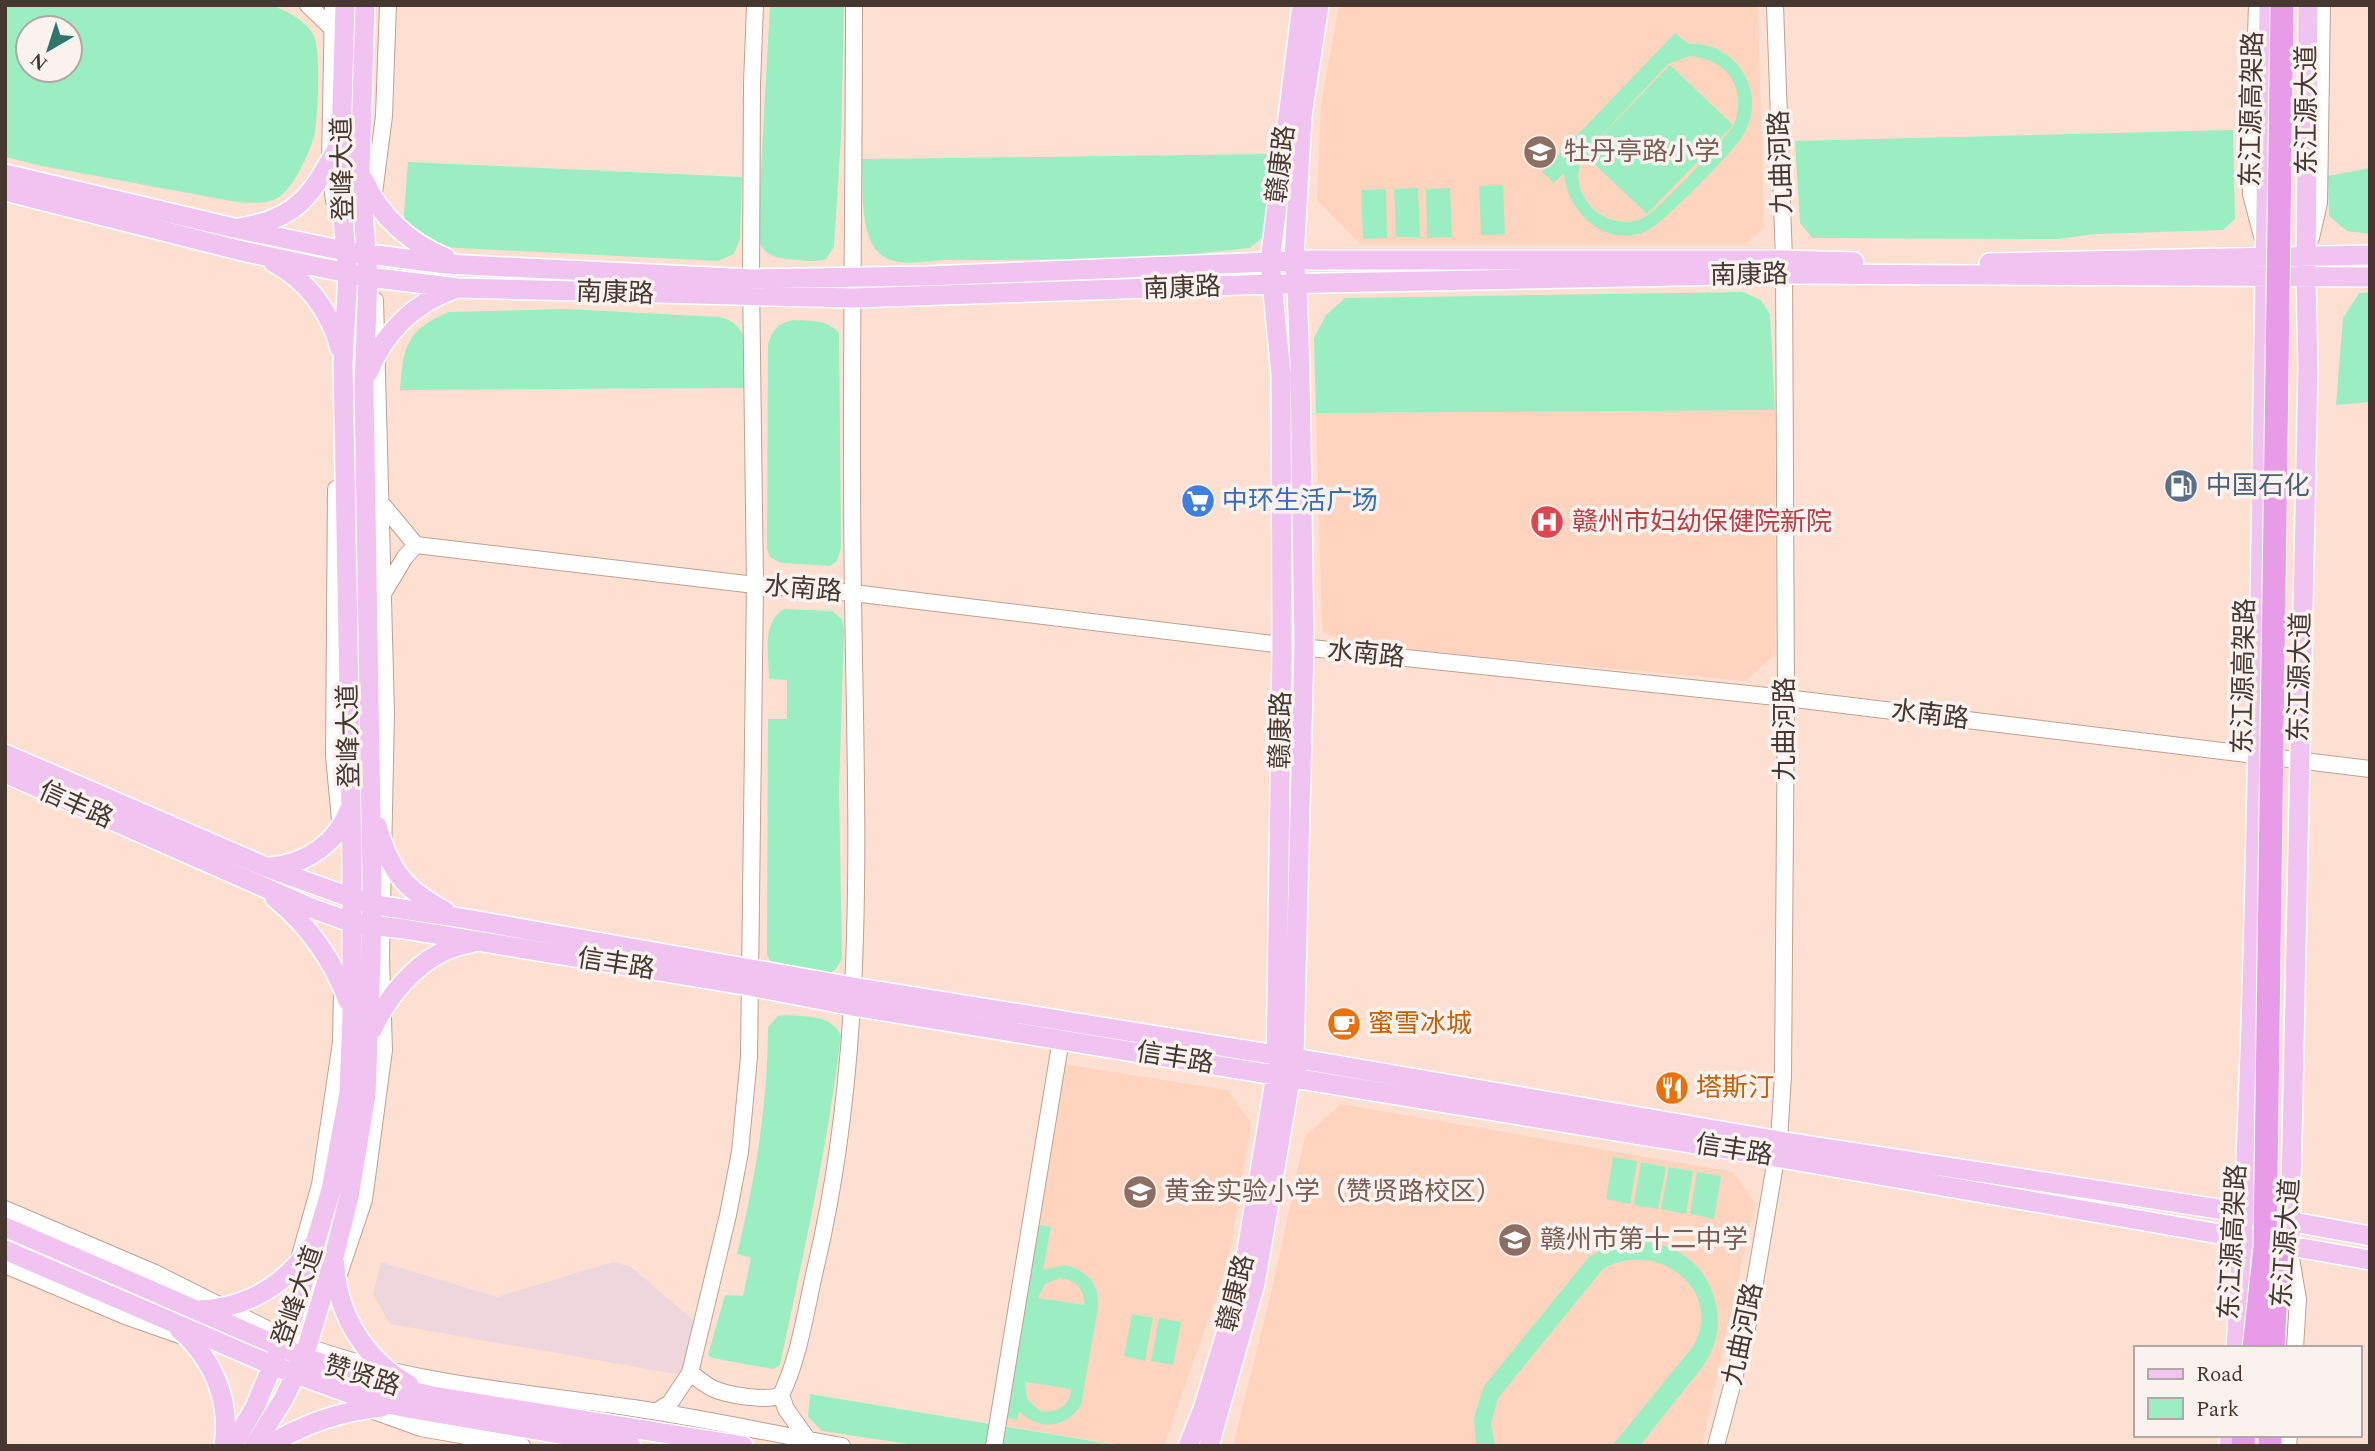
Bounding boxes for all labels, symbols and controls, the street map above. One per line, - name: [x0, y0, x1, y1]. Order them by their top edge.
- north arrow: [14, 14, 84, 84]
- street label: 东江源高架路: [2231, 31, 2273, 187]
- text: N: [24, 45, 54, 77]
- street label: 东江源大道: [2287, 45, 2327, 175]
- street label: 九曲河路: [1759, 109, 1803, 215]
- street label: 登峰大道: [322, 117, 364, 221]
- street label: 赣康路: [1256, 123, 1306, 205]
- place label: 牡丹亭路小学: [1564, 132, 1720, 172]
- school or university icon: 牡丹亭路小学: [1521, 133, 1559, 171]
- street label: 南康路: [1710, 254, 1788, 296]
- street label: 南康路: [1142, 267, 1222, 309]
- street label: 南康路: [575, 272, 655, 314]
- place label: 中国石化: [2206, 466, 2310, 506]
- fuel station icon: 中国石化: [2162, 467, 2200, 505]
- place label: 中环生活广场: [1222, 481, 1378, 521]
- supermarket icon: 中环生活广场: [1179, 482, 1217, 520]
- place label: 赣州市妇幼保健院新院: [1572, 502, 1832, 542]
- hospital icon: 赣州市妇幼保健院新院: [1528, 503, 1566, 541]
- street label: 水南路: [762, 566, 844, 612]
- street label: 东江源高架路: [2223, 598, 2265, 754]
- street label: 东江源大道: [2279, 612, 2321, 742]
- street label: 水南路: [1325, 630, 1407, 678]
- street label: 九曲河路: [1765, 677, 1805, 781]
- street label: 登峰大道: [328, 684, 370, 788]
- street label: 水南路: [1889, 690, 1971, 740]
- street label: 赣康路: [1260, 691, 1302, 769]
- street label: 信丰路: [32, 771, 120, 839]
- street label: 信丰路: [574, 938, 658, 990]
- place label: 蜜雪冰城: [1368, 1004, 1472, 1044]
- cafe icon: 蜜雪冰城: [1325, 1005, 1363, 1043]
- street label: 信丰路: [1133, 1032, 1217, 1084]
- place label: 塔斯汀: [1696, 1068, 1774, 1108]
- restaurant icon: 塔斯汀: [1653, 1069, 1691, 1107]
- street label: 信丰路: [1692, 1124, 1776, 1176]
- street label: 东江源高架路: [2209, 1163, 2257, 1321]
- place label: 黄金实验小学（赞贤路校区）: [1164, 1172, 1502, 1212]
- school or university icon: 黄金实验小学（赞贤路校区）: [1121, 1173, 1159, 1211]
- street label: 东江源大道: [2262, 1177, 2310, 1309]
- place label: 赣州市第十二中学: [1540, 1220, 1748, 1260]
- school or university icon: 赣州市第十二中学: [1496, 1221, 1534, 1259]
- street label: 登峰大道: [262, 1240, 334, 1352]
- street label: 赣康路: [1207, 1250, 1265, 1336]
- street label: 九曲河路: [1713, 1279, 1773, 1389]
- street label: 赞贤路: [319, 1345, 405, 1407]
- legend: [2134, 1346, 2361, 1437]
- text: Road: [2196, 1359, 2243, 1391]
- text: Park: [2196, 1394, 2240, 1426]

